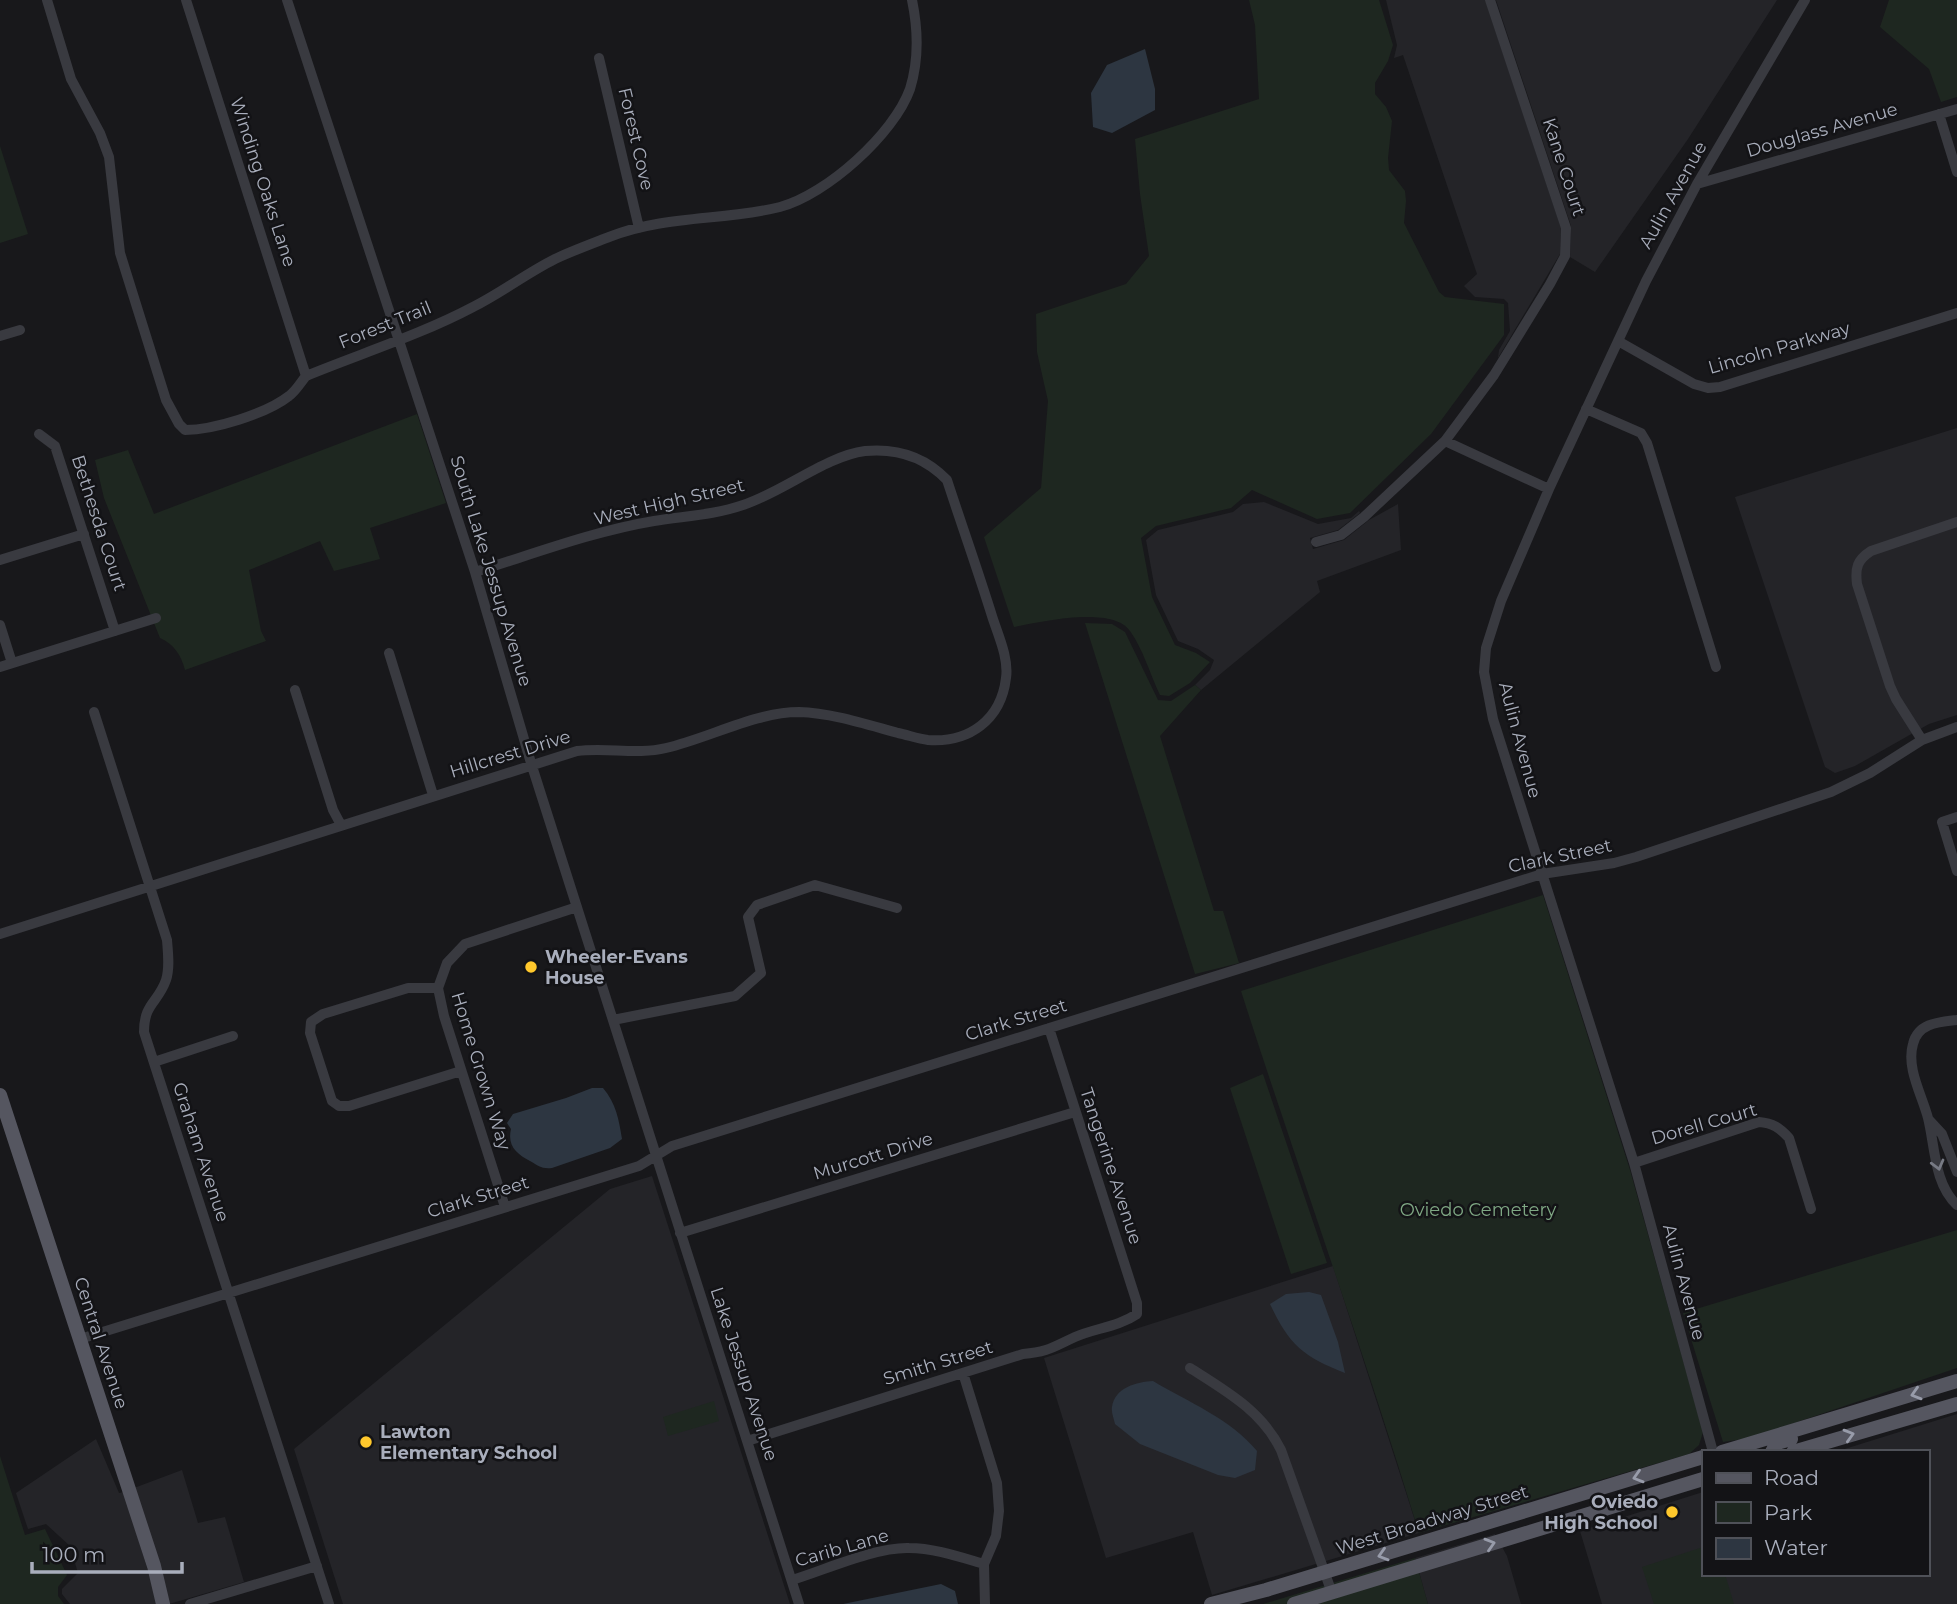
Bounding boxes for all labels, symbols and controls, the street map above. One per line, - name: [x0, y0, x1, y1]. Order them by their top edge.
- street label: Forest Cove: [613, 85, 659, 193]
- street label: Winding Oaks Lane: [225, 94, 301, 270]
- street label: Douglass Avenue: [1744, 98, 1900, 162]
- street label: Kane Court: [1538, 115, 1590, 219]
- street label: Aulin Avenue: [1634, 137, 1712, 253]
- street label: Forest Trail: [335, 296, 435, 354]
- street label: Lincoln Parkway: [1705, 317, 1853, 379]
- street label: Bethesda Court: [67, 452, 131, 594]
- street label: South Lake Jessup Avenue: [445, 453, 537, 689]
- street label: West High Street: [592, 474, 746, 530]
- street label: Aulin Avenue: [1494, 680, 1546, 801]
- street label: Hillcrest Drive: [447, 725, 573, 783]
- street label: Clark Street: [1506, 834, 1614, 878]
- place label: Wheeler-Evans House: [545, 946, 688, 989]
- marker: Wheeler-Evans House: [523, 959, 539, 975]
- street label: Home Grown Way: [446, 989, 516, 1153]
- street label: Clark Street: [962, 994, 1070, 1046]
- street label: Graham Avenue: [168, 1079, 234, 1225]
- street label: Tangerine Avenue: [1075, 1085, 1147, 1247]
- street label: Dorell Court: [1649, 1098, 1759, 1150]
- street label: Murcott Drive: [811, 1127, 936, 1185]
- one-way arrow: [1929, 1159, 1944, 1171]
- street label: Clark Street: [424, 1171, 532, 1223]
- park label: Oviedo Cemetery: [1400, 1199, 1557, 1221]
- street label: Aulin Avenue: [1658, 1222, 1710, 1343]
- street label: Central Avenue: [69, 1274, 133, 1412]
- street label: Lake Jessup Avenue: [705, 1284, 783, 1464]
- street label: Smith Street: [881, 1336, 995, 1390]
- one-way arrow: [1910, 1385, 1922, 1400]
- place label: Lawton Elementary School: [380, 1421, 557, 1464]
- one-way arrow: [1843, 1429, 1855, 1444]
- marker: Lawton Elementary School: [358, 1434, 374, 1450]
- legend: [1702, 1450, 1929, 1576]
- text: Road: [1764, 1465, 1819, 1490]
- one-way arrow: [1632, 1469, 1644, 1484]
- street label: West Broadway Street: [1333, 1480, 1531, 1560]
- place label: Oviedo High School: [1544, 1491, 1658, 1534]
- text: Park: [1764, 1500, 1812, 1525]
- marker: Oviedo High School: [1664, 1504, 1680, 1520]
- street label: Carib Lane: [793, 1524, 891, 1572]
- scale bar: [32, 1530, 182, 1574]
- text: Water: [1764, 1535, 1828, 1560]
- one-way arrow: [1483, 1538, 1495, 1553]
- text: 100 m: [42, 1542, 105, 1567]
- one-way arrow: [1377, 1546, 1389, 1561]

